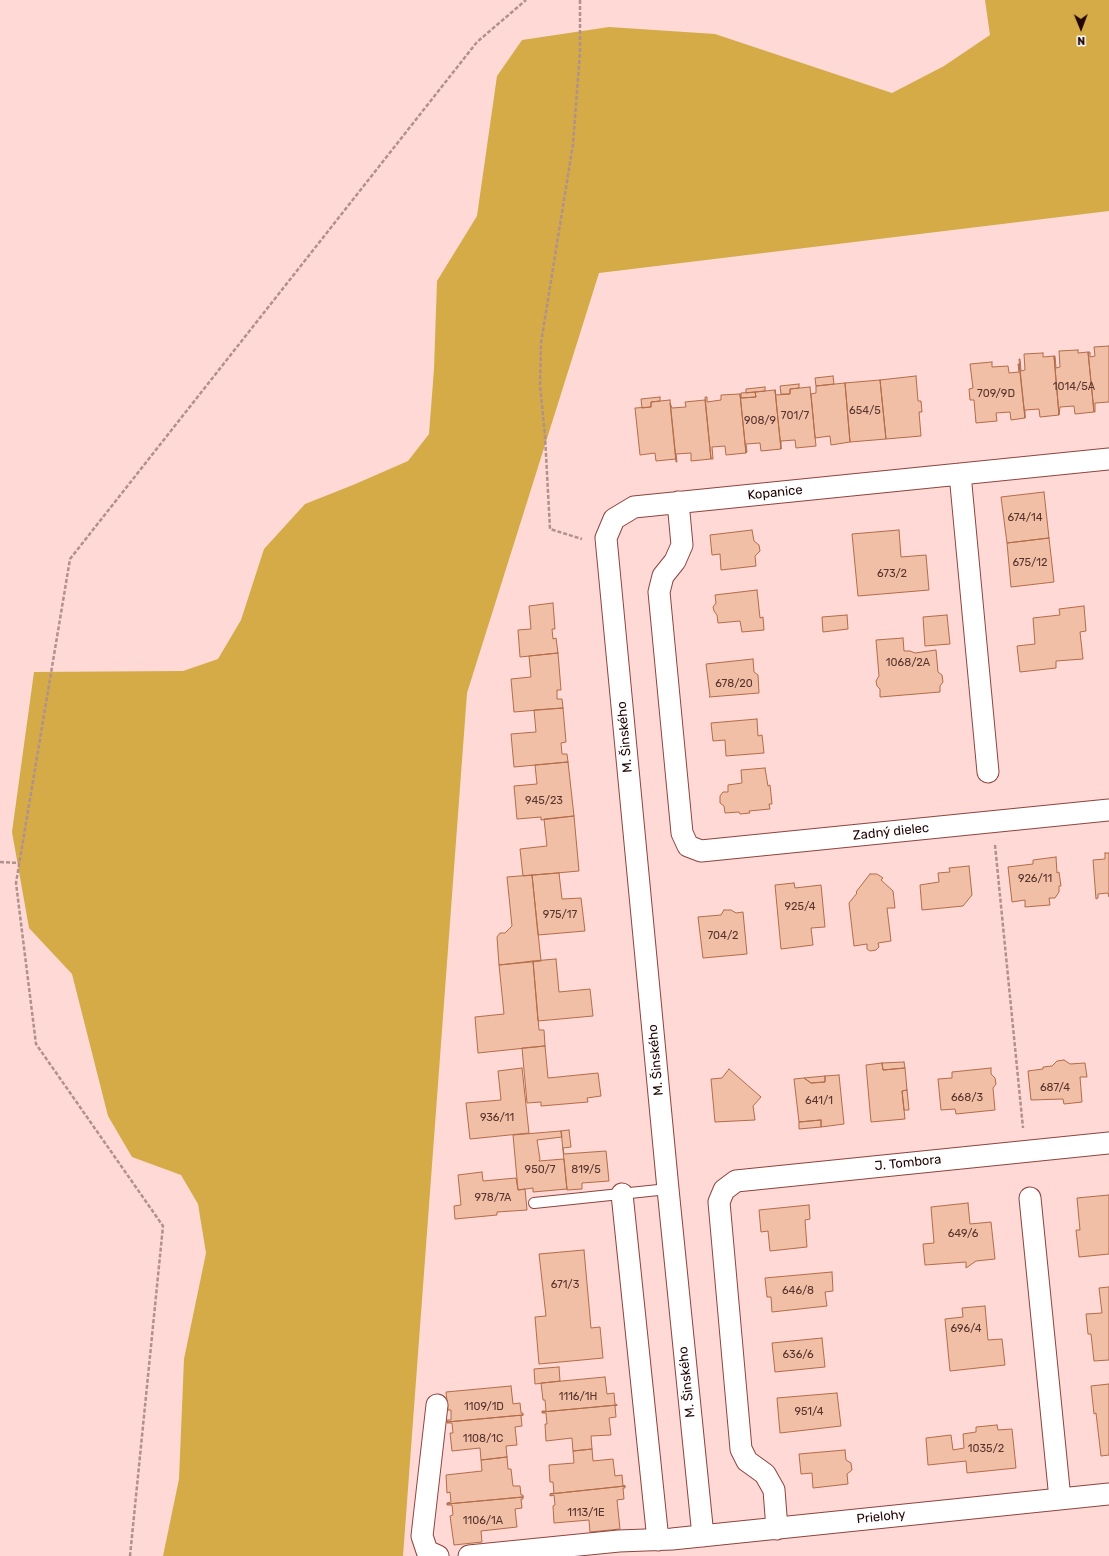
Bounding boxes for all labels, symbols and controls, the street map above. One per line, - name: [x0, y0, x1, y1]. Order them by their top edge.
- north arrow: [1061, 8, 1101, 48]
- text: N: [1077, 34, 1085, 47]
- house number: 1014/5A: [1053, 380, 1095, 394]
- house number: 709/9D: [977, 387, 1015, 401]
- house number: 654/5: [849, 404, 881, 418]
- house number: 701/7: [781, 409, 809, 423]
- house number: 908/9: [744, 414, 776, 428]
- street label: Kopanice: [747, 482, 803, 504]
- house number: 674/14: [1007, 511, 1043, 525]
- house number: 675/12: [1013, 556, 1047, 570]
- house number: 673/2: [877, 567, 907, 581]
- house number: 1068/2A: [886, 656, 930, 670]
- house number: 678/20: [715, 677, 753, 691]
- street label: M. Šinského: [614, 701, 636, 773]
- house number: 945/23: [525, 794, 563, 808]
- street label: Zadný dielec: [852, 820, 930, 844]
- house number: 926/11: [1018, 872, 1052, 886]
- house number: 925/4: [785, 900, 815, 914]
- house number: 975/17: [543, 908, 577, 922]
- house number: 704/2: [707, 929, 739, 943]
- street label: M. Šinského: [645, 1024, 667, 1096]
- house number: 687/4: [1040, 1081, 1070, 1095]
- house number: 668/3: [951, 1091, 983, 1105]
- house number: 641/1: [805, 1094, 833, 1108]
- house number: 936/11: [480, 1111, 514, 1125]
- street label: J. Tombora: [874, 1152, 942, 1174]
- house number: 950/7: [525, 1163, 555, 1177]
- house number: 819/5: [571, 1163, 601, 1177]
- house number: 978/7A: [475, 1191, 511, 1205]
- house number: 649/6: [948, 1227, 978, 1241]
- house number: 671/3: [551, 1278, 579, 1292]
- house number: 646/8: [782, 1284, 814, 1298]
- house number: 696/4: [950, 1322, 982, 1336]
- street label: M. Šinského: [676, 1346, 698, 1418]
- house number: 636/6: [782, 1348, 814, 1362]
- house number: 1116/1H: [559, 1390, 597, 1404]
- house number: 1109/1D: [464, 1400, 504, 1414]
- house number: 951/4: [794, 1405, 824, 1419]
- house number: 1108/1C: [463, 1432, 503, 1446]
- house number: 1035/2: [968, 1442, 1004, 1456]
- house number: 1113/1E: [567, 1506, 605, 1520]
- street label: Prielohy: [856, 1507, 906, 1527]
- house number: 1106/1A: [463, 1514, 503, 1528]

